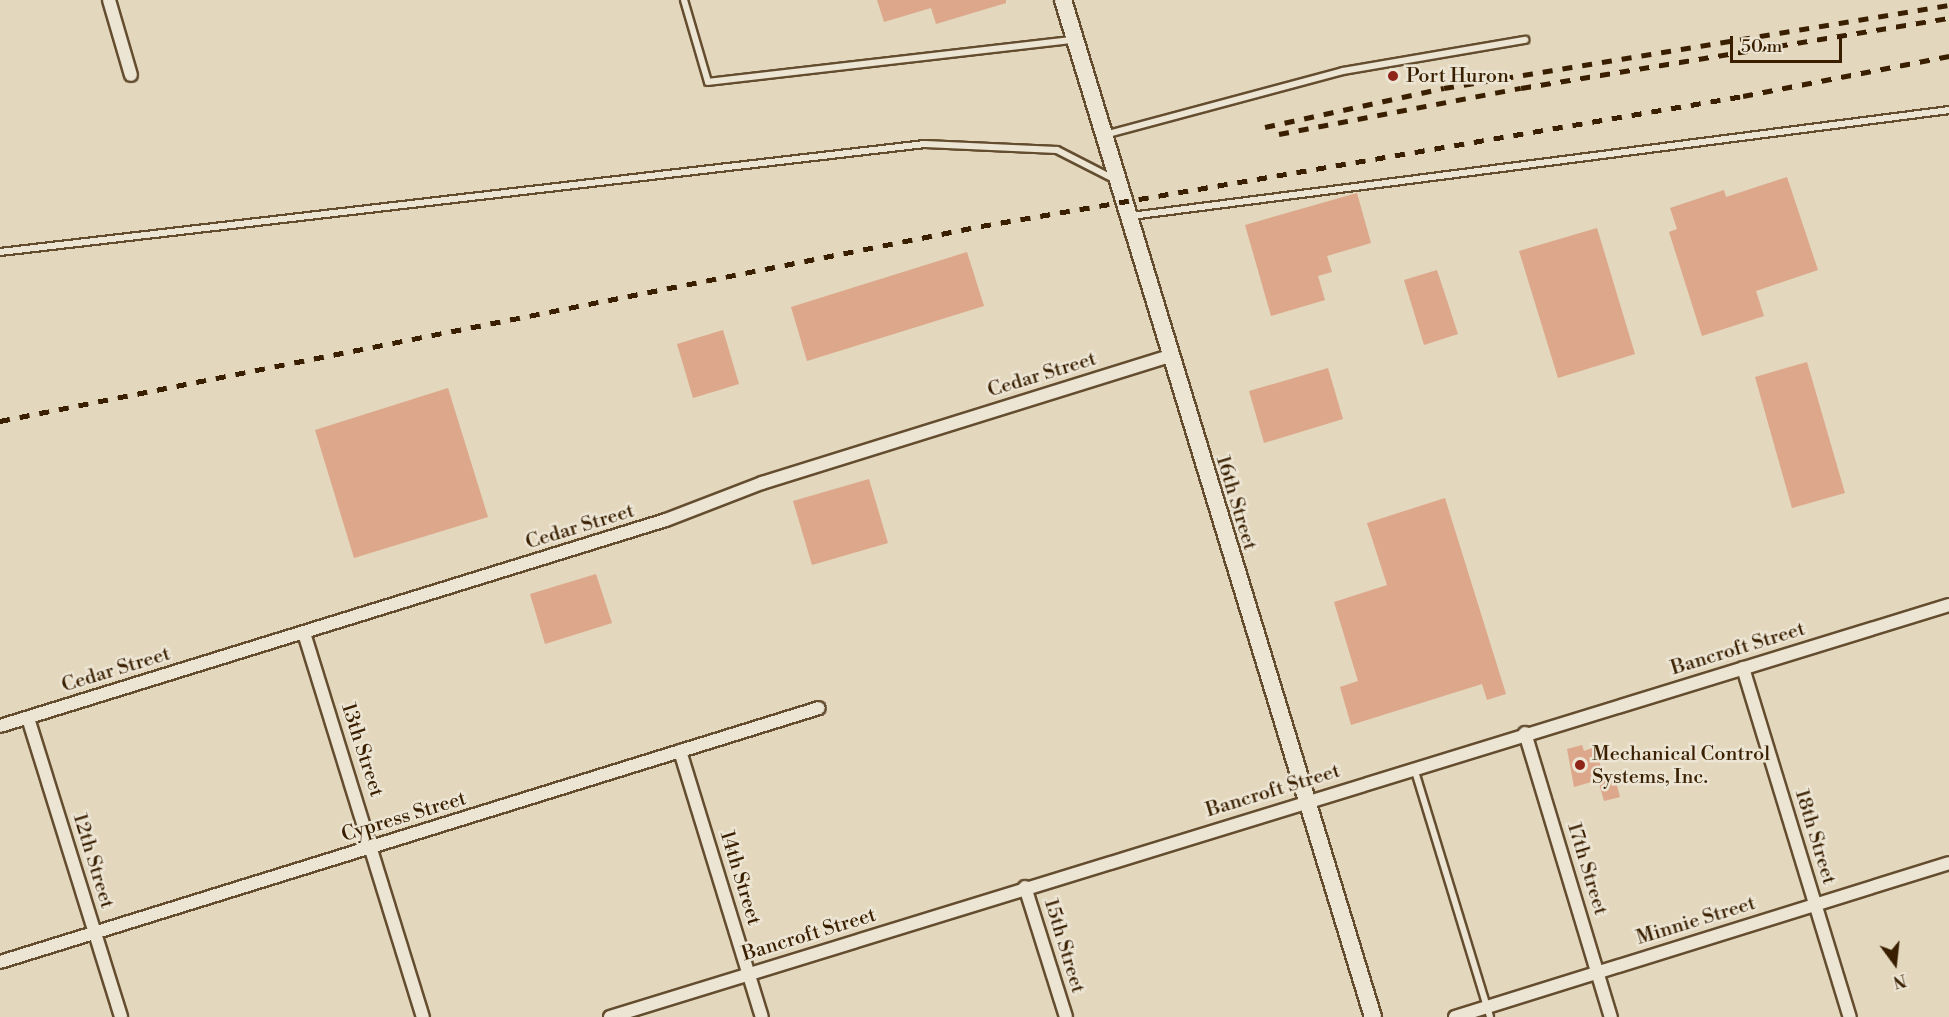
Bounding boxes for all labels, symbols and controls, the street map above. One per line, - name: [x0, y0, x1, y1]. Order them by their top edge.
- scale bar: [1733, 24, 1846, 62]
- text: 50 m: [1741, 35, 1782, 58]
- place label: Port Huron: [1406, 64, 1509, 88]
- marker: Port Huron: [1384, 67, 1402, 85]
- street label: Cedar Street: [985, 347, 1099, 403]
- street label: 16th Street: [1210, 453, 1262, 553]
- street label: Cedar Street: [523, 499, 637, 555]
- street label: Bancroft Street: [1668, 617, 1808, 681]
- street label: Cedar Street: [59, 642, 173, 698]
- street label: 13th Street: [336, 700, 388, 800]
- place label: Mechanical Control Systems, Inc.: [1592, 742, 1770, 789]
- marker: Mechanical Control Systems, Inc.: [1573, 758, 1587, 772]
- street label: Bancroft Street: [1203, 759, 1343, 823]
- street label: Cypress Street: [339, 787, 469, 847]
- street label: 18th Street: [1789, 787, 1841, 887]
- street label: 12th Street: [67, 811, 119, 911]
- street label: 17th Street: [1562, 820, 1612, 918]
- street label: 14th Street: [714, 828, 766, 928]
- street label: Minnie Street: [1634, 892, 1758, 950]
- street label: 15th Street: [1038, 896, 1090, 996]
- street label: Bancroft Street: [739, 903, 879, 967]
- north arrow: [1865, 933, 1925, 993]
- text: N: [1891, 969, 1908, 992]

